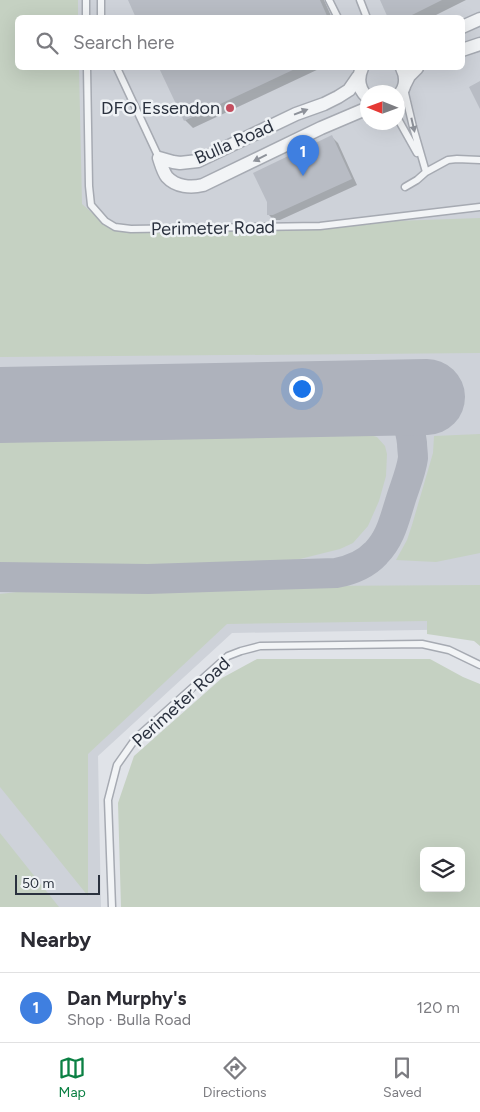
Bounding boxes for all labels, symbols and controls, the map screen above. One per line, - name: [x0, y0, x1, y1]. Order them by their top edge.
- search box: [15, 15, 465, 70]
- icon: search: [33, 29, 61, 57]
- text: Search here: [73, 31, 175, 54]
- north arrow: [360, 85, 405, 130]
- place label: DFO Essendon: [101, 97, 220, 119]
- marker: DFO Essendon: [224, 102, 236, 114]
- one-way arrow: [294, 108, 309, 116]
- street label: Bulla Road: [191, 115, 277, 169]
- one-way arrow: [409, 118, 417, 133]
- pin: 1: [287, 135, 319, 176]
- one-way arrow: [253, 154, 267, 162]
- street label: Perimeter Road: [151, 216, 275, 240]
- your location: [289, 376, 315, 402]
- street label: Perimeter Road: [128, 652, 234, 752]
- map controls: [420, 847, 465, 892]
- button: layers: [420, 847, 465, 892]
- scale bar: [15, 872, 100, 895]
- text: 50 m: [22, 875, 54, 892]
- text: Nearby: [20, 927, 91, 952]
- text: Dan Murphy's: [67, 987, 186, 1010]
- text: 1: [33, 998, 39, 1017]
- text: 120 m: [417, 998, 460, 1017]
- text: Shop · Bulla Road: [67, 1010, 191, 1029]
- tab: Map: [58, 1054, 86, 1101]
- tab: Directions: [203, 1054, 267, 1101]
- tab: Saved: [383, 1054, 422, 1101]

